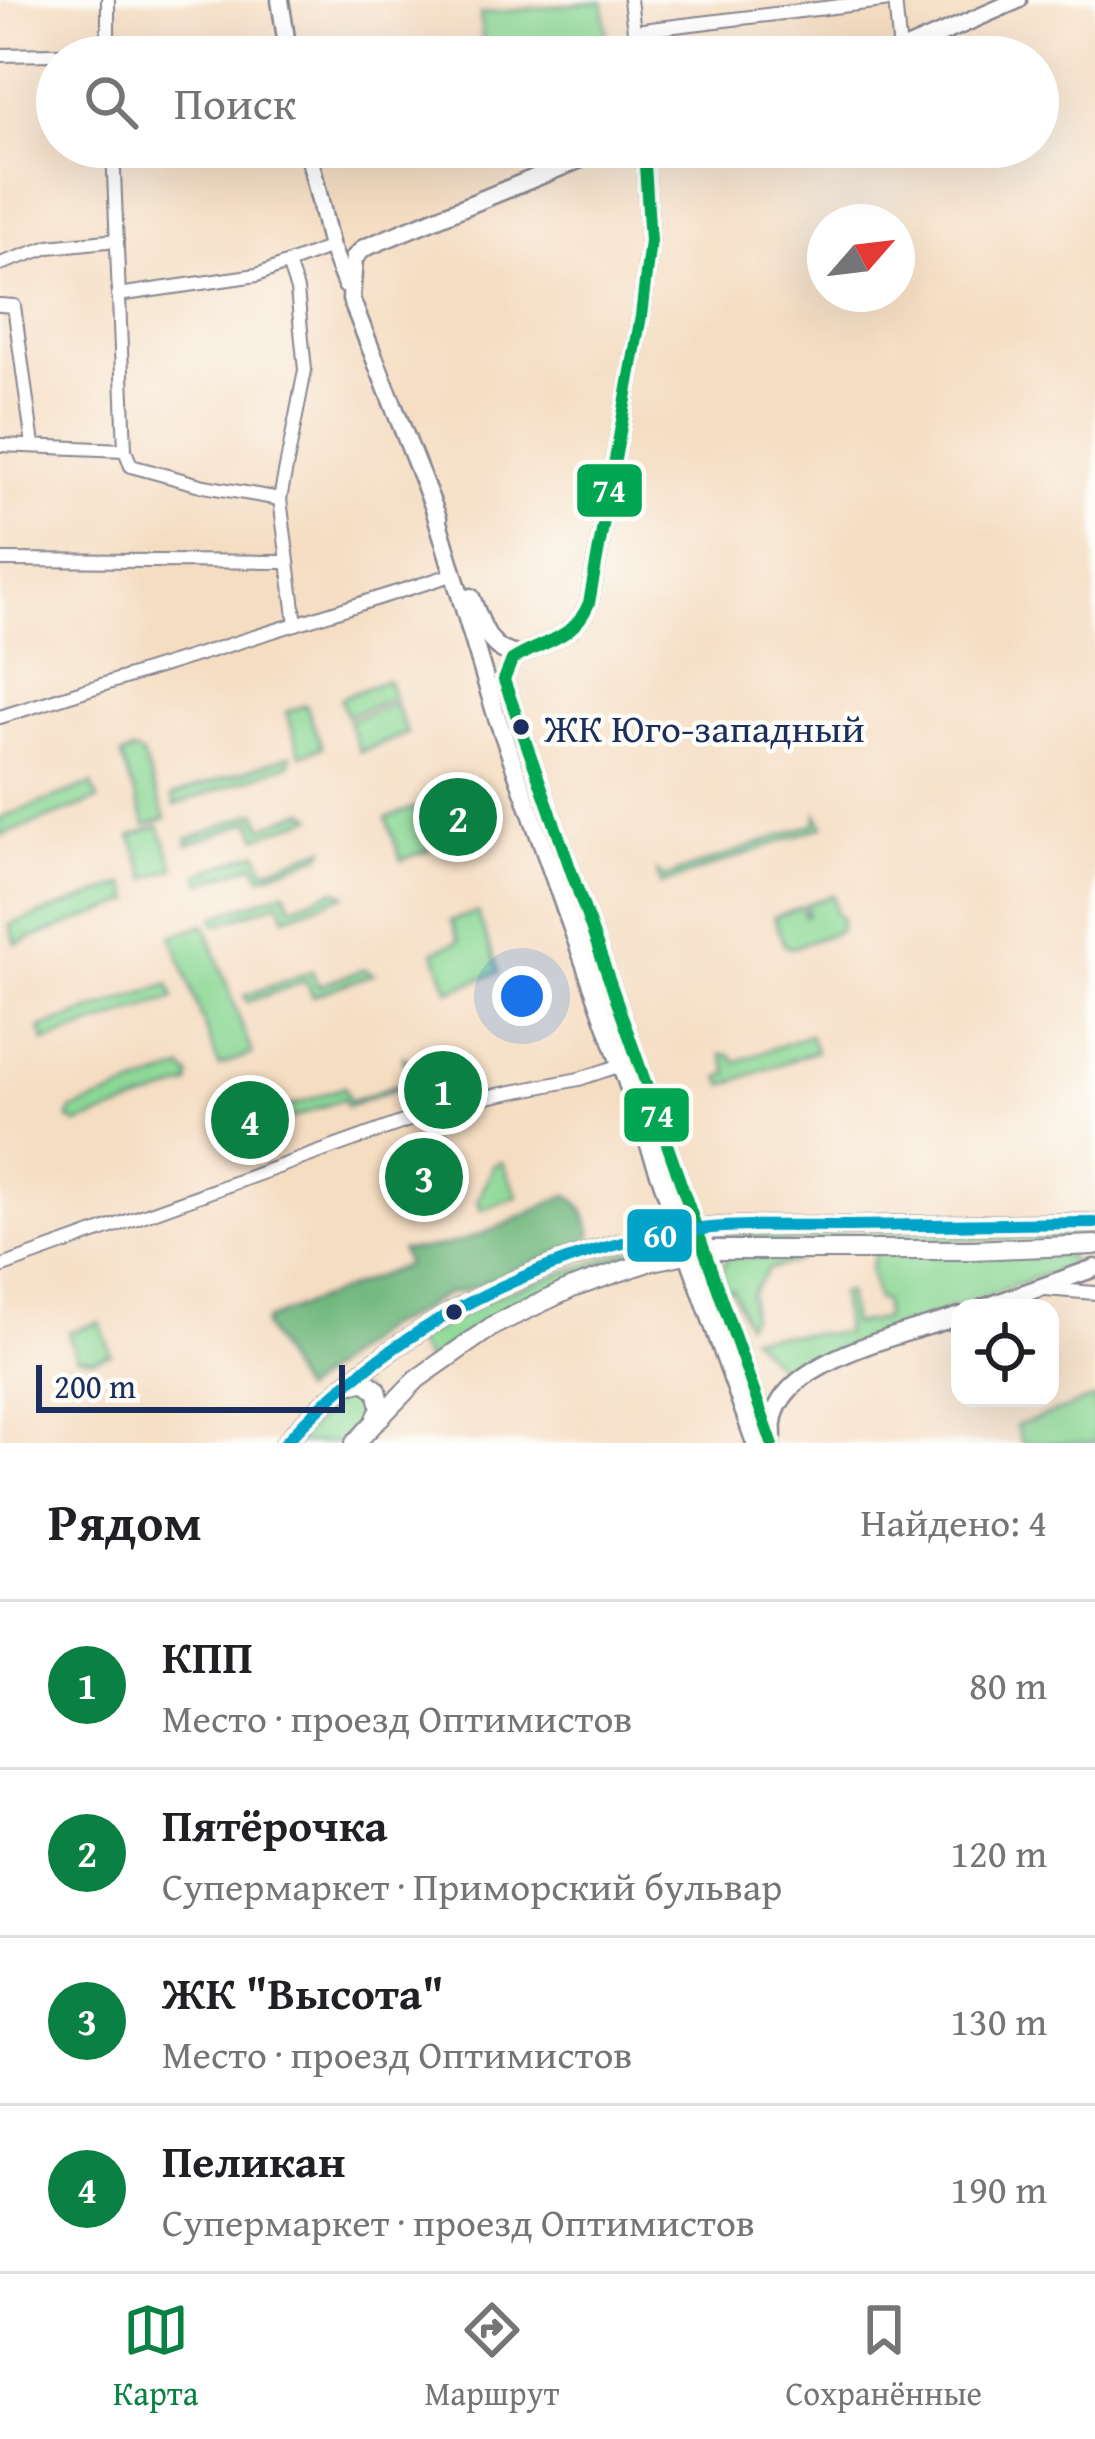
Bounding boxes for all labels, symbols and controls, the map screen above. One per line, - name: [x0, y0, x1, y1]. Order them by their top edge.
- search box: [36, 36, 1059, 168]
- icon: search: [78, 69, 144, 135]
- text: Поиск: [174, 70, 296, 135]
- north arrow: [807, 204, 915, 312]
- line badge: 74: [575, 462, 644, 519]
- text: 74: [592, 466, 626, 514]
- place label: ЖК Юго-западный: [543, 699, 865, 756]
- marker: ЖК Юго-западный: [510, 716, 532, 738]
- pin: 2: [419, 772, 497, 862]
- your location: [492, 966, 552, 1026]
- pin: 1: [404, 1045, 482, 1135]
- pin: 4: [211, 1075, 289, 1165]
- line badge: 74: [622, 1086, 691, 1144]
- text: 74: [640, 1091, 674, 1139]
- pin: 3: [385, 1132, 463, 1222]
- line badge: 60: [625, 1207, 694, 1264]
- text: 60: [643, 1211, 677, 1259]
- map controls: [951, 1299, 1059, 1407]
- button: locate: [951, 1299, 1059, 1407]
- unlabelled marker: [443, 1301, 465, 1323]
- scale bar: [36, 1359, 345, 1412]
- text: 200 m: [54, 1362, 136, 1410]
- text: Рядом: [48, 1484, 202, 1559]
- text: Найдено: 4: [860, 1493, 1047, 1550]
- text: КПП: [162, 1624, 253, 1689]
- text: 1: [77, 1656, 97, 1713]
- text: 80 m: [969, 1656, 1047, 1713]
- text: Место · проезд Оптимистов: [162, 1689, 632, 1746]
- text: Пятёрочка: [162, 1792, 388, 1857]
- text: 2: [77, 1824, 97, 1881]
- text: 120 m: [950, 1824, 1047, 1881]
- text: Супермаркет · Приморский бульвар: [162, 1857, 782, 1914]
- text: ЖК "Высота": [162, 1960, 444, 2025]
- text: 3: [77, 1992, 97, 2049]
- text: 130 m: [950, 1992, 1047, 2049]
- text: Место · проезд Оптимистов: [162, 2025, 632, 2082]
- text: Пеликан: [162, 2128, 346, 2193]
- text: 4: [77, 2160, 97, 2217]
- text: 190 m: [950, 2160, 1047, 2217]
- text: Супермаркет · проезд Оптимистов: [162, 2193, 755, 2250]
- tab: Карта: [113, 2297, 198, 2417]
- tab: Маршрут: [424, 2297, 559, 2417]
- tab: Сохранённые: [785, 2297, 982, 2417]

